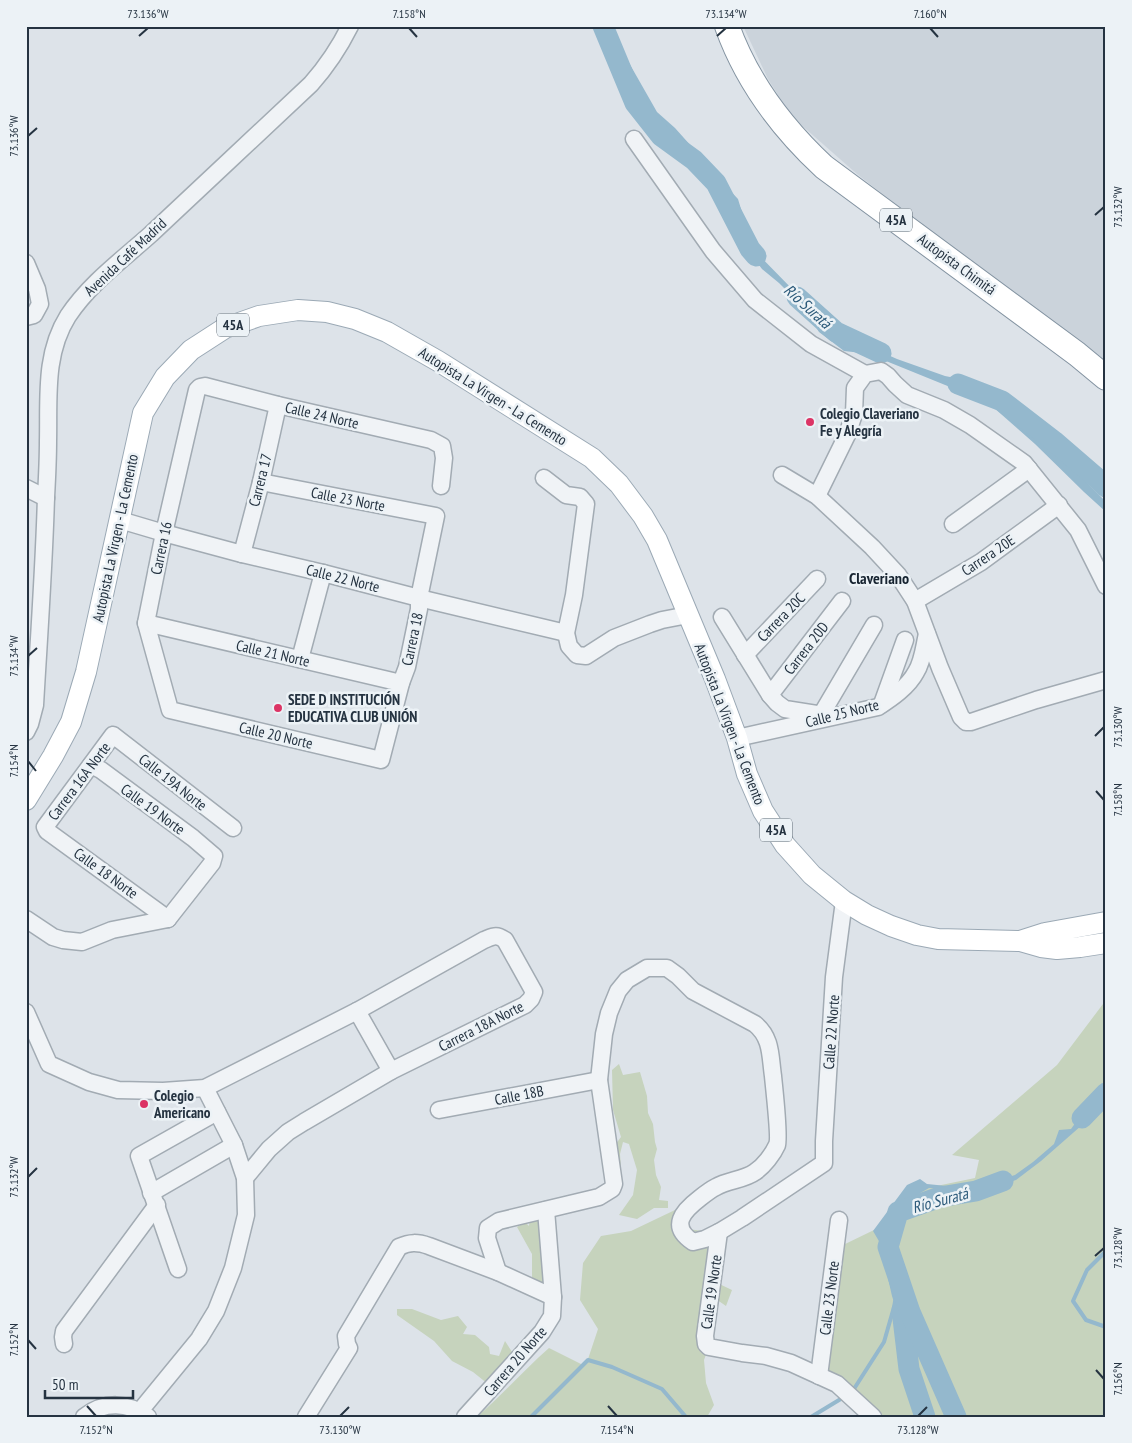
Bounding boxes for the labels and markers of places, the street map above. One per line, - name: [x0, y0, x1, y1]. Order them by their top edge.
- place label: Colegio Claveriano Fe y Alegría: [820, 404, 919, 440]
- marker: Colegio Claveriano Fe y Alegría: [804, 416, 816, 428]
- place label: SEDE D INSTITUCIÓN EDUCATIVA CLUB UNIÓN: [288, 690, 417, 726]
- marker: SEDE D INSTITUCIÓN EDUCATIVA CLUB UNIÓN: [272, 702, 284, 714]
- place label: Colegio Americano: [153, 1086, 211, 1122]
- marker: Colegio Americano: [138, 1098, 150, 1110]

